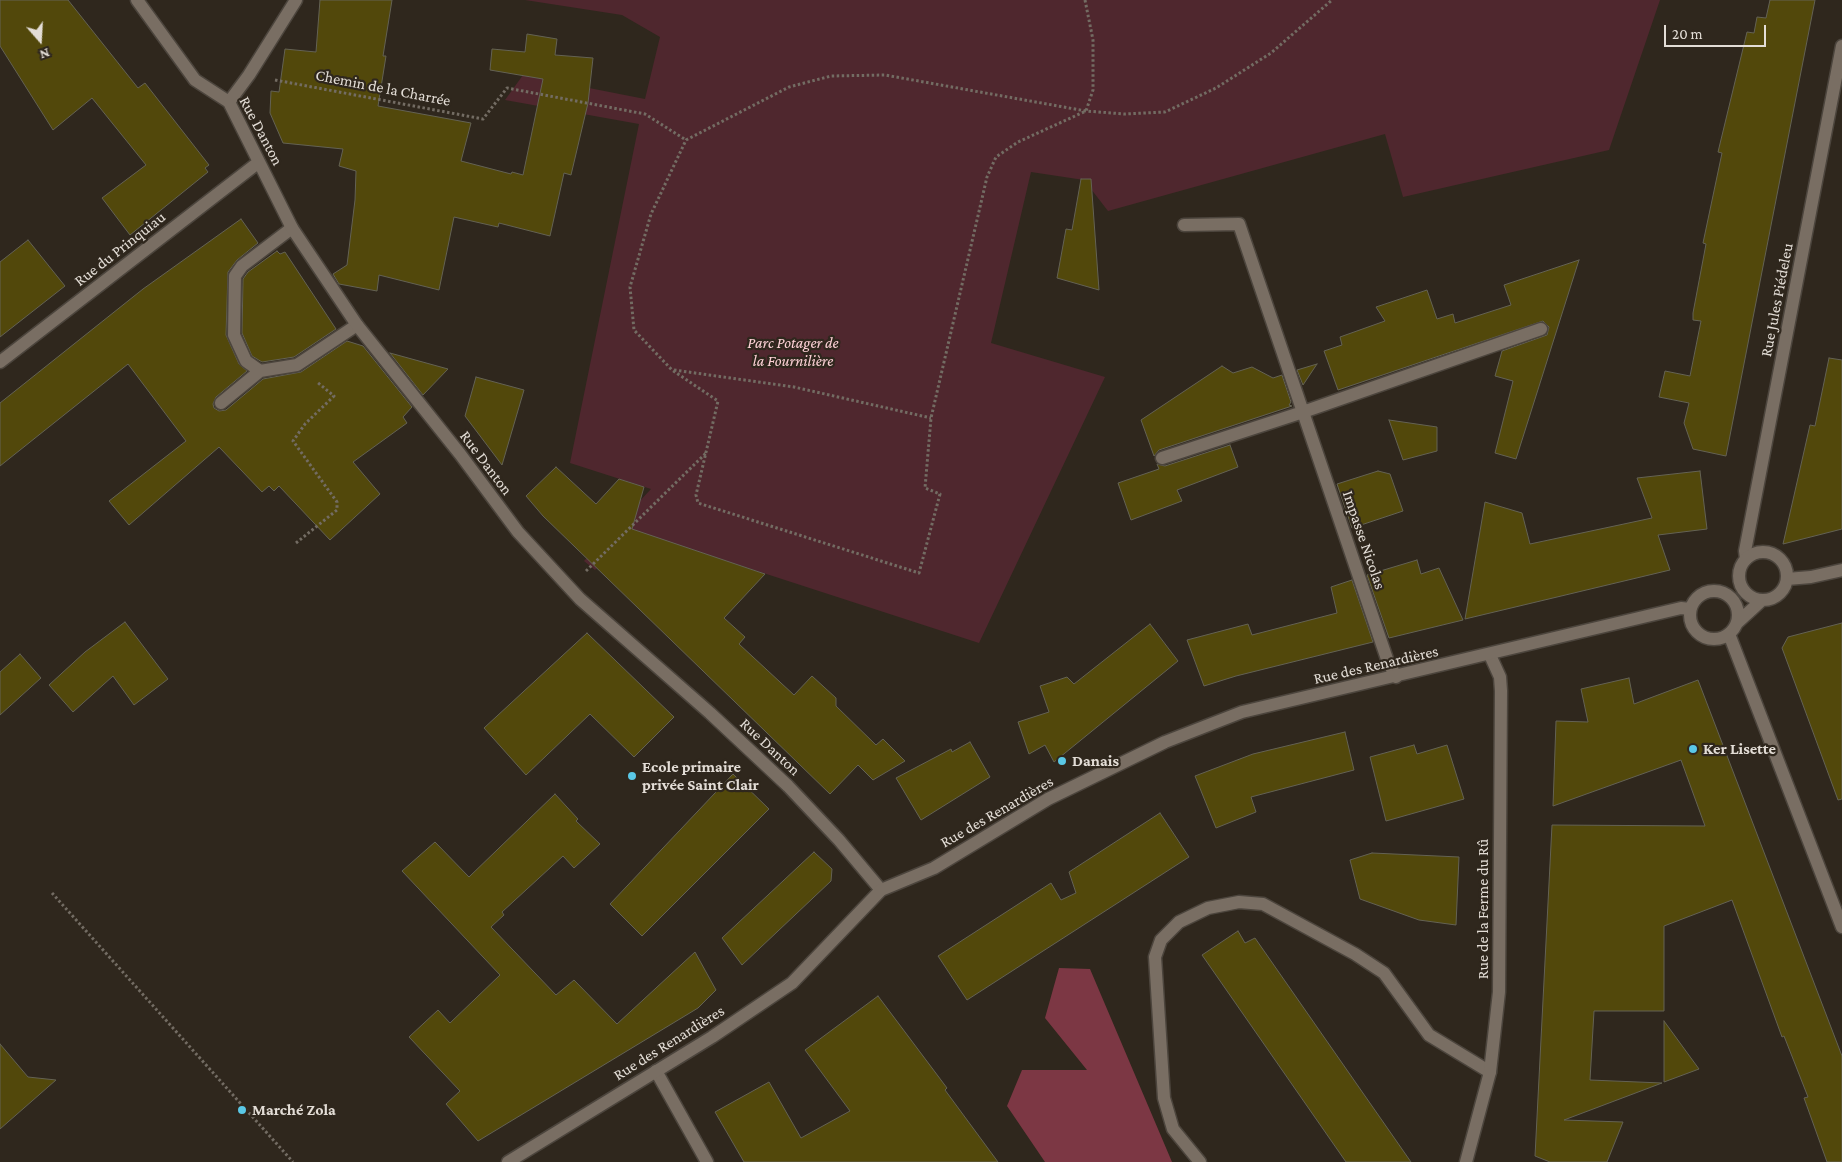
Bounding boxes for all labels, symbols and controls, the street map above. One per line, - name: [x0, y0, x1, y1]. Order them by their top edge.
- north arrow: [15, 15, 65, 65]
- scale bar: [1667, 15, 1770, 47]
- text: 20 m: [1672, 26, 1703, 42]
- text: N: [38, 45, 52, 63]
- street label: Chemin de la Charrée: [314, 65, 452, 111]
- street label: Rue Danton: [235, 93, 287, 169]
- street label: Rue du Prinquiau: [71, 207, 169, 291]
- street label: Rue Jules Piédeleu: [1757, 242, 1797, 358]
- park label: Parc Potager de la Fournilière: [747, 333, 839, 371]
- street label: Rue Danton: [456, 427, 516, 499]
- street label: Impasse Nicolas: [1338, 488, 1390, 592]
- street label: Rue des Renardières: [1312, 641, 1440, 689]
- street label: Rue Danton: [736, 714, 804, 780]
- place label: Ker Lisette: [1703, 739, 1776, 759]
- marker: Ker Lisette: [1687, 743, 1699, 755]
- place label: Danais: [1072, 751, 1119, 771]
- marker: Danais: [1056, 755, 1068, 767]
- place label: Ecole primaire privée Saint Clair: [642, 757, 759, 795]
- marker: Ecole primaire privée Saint Clair: [626, 770, 638, 782]
- street label: Rue des Renardières: [937, 772, 1057, 852]
- street label: Rue de la Ferme du Rû: [1473, 839, 1493, 979]
- street label: Rue des Renardières: [610, 1001, 728, 1085]
- place label: Marché Zola: [252, 1100, 336, 1120]
- marker: Marché Zola: [236, 1104, 248, 1116]

